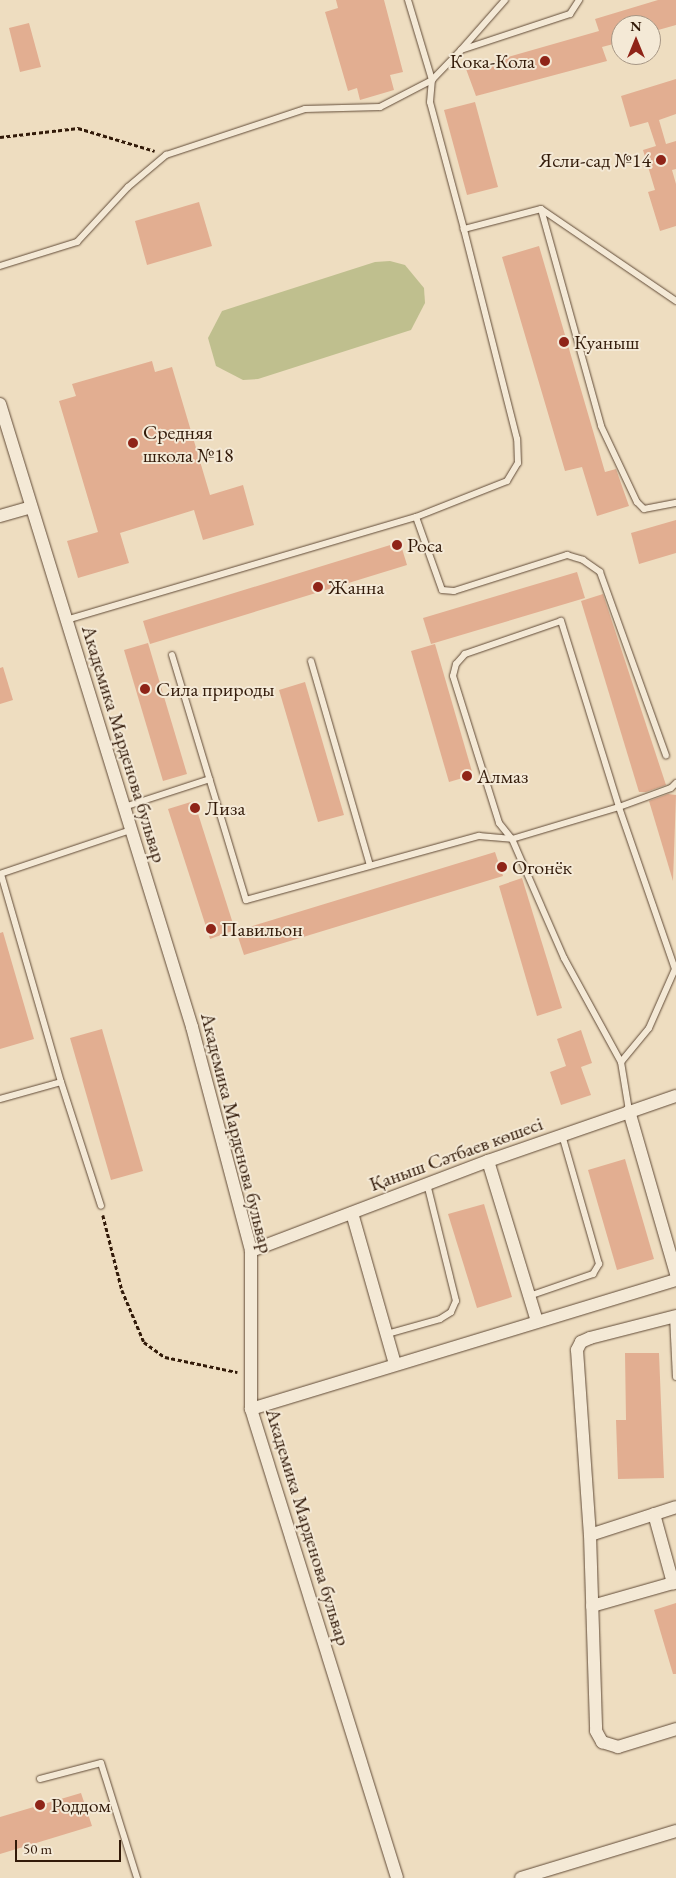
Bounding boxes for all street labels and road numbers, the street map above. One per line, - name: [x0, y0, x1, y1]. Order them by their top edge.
- street label: Академика Марденова бульвар: [76, 622, 172, 866]
- street label: Академика Марденова бульвар: [195, 1010, 279, 1256]
- street label: Қаныш Сәтбаев көшесі: [366, 1111, 546, 1197]
- street label: Академика Марденова бульвар: [260, 1405, 356, 1649]

